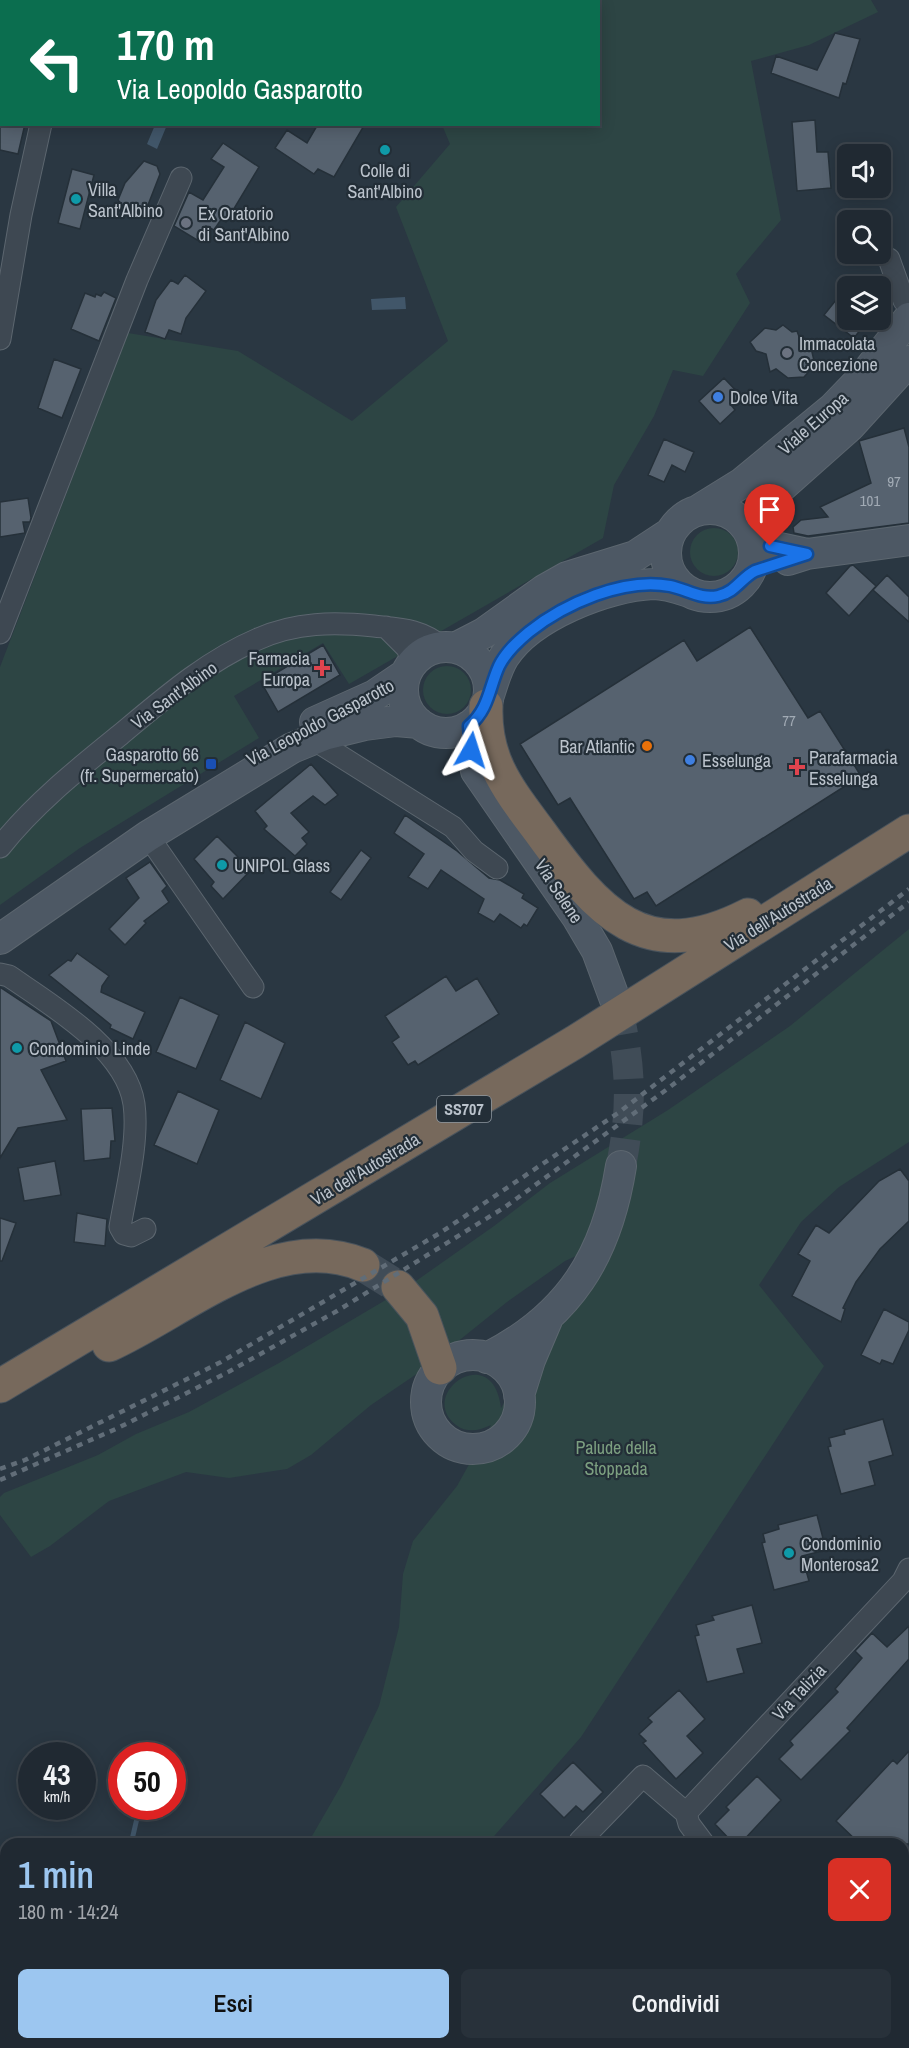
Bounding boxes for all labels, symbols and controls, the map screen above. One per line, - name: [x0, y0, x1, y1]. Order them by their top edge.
- text: 170 m: [117, 17, 215, 73]
- icon: left: [18, 24, 96, 102]
- text: Via Leopoldo Gasparotto: [117, 71, 363, 107]
- marker: Colle di Sant'Albino: [378, 143, 392, 157]
- map controls: [837, 144, 891, 330]
- button: sound: [837, 144, 891, 198]
- place label: Colle di Sant'Albino: [347, 158, 423, 204]
- place label: Villa Sant'Albino: [88, 177, 163, 223]
- marker: Villa Sant'Albino: [69, 192, 83, 206]
- place label: Ex Oratorio di Sant'Albino: [198, 201, 289, 247]
- button: search: [837, 210, 891, 264]
- marker: Ex Oratorio di Sant'Albino: [179, 216, 193, 230]
- button: layers: [837, 276, 891, 330]
- place label: Immacolata Concezione: [799, 331, 878, 377]
- marker: Immacolata Concezione: [780, 346, 794, 360]
- place label: Dolce Vita: [730, 385, 798, 410]
- street label: Viale Europa: [773, 386, 853, 460]
- marker: Dolce Vita: [711, 390, 725, 404]
- house number: 97: [887, 471, 901, 492]
- pin: [744, 484, 795, 546]
- house number: 101: [860, 490, 880, 511]
- icon: arrive: [753, 493, 786, 526]
- place label: Farmacia Europa: [248, 646, 310, 692]
- street label: Via Sant'Albino: [126, 655, 222, 735]
- marker: Farmacia Europa: [315, 661, 329, 675]
- street label: Via Leopoldo Gasparotto: [242, 672, 398, 772]
- house number: 77: [782, 710, 796, 731]
- position arrow: [439, 718, 503, 782]
- place label: Bar Atlantic: [560, 734, 635, 759]
- marker: Bar Atlantic: [640, 739, 654, 753]
- place label: Gasparotto 66 (fr. Supermercato): [80, 742, 199, 788]
- place label: Parafarmacia Esselunga: [809, 745, 898, 791]
- place label: Esselunga: [702, 748, 771, 773]
- marker: Esselunga: [683, 753, 697, 767]
- marker: Gasparotto 66 (fr. Supermercato): [204, 757, 218, 771]
- marker: Parafarmacia Esselunga: [790, 760, 804, 774]
- place label: UNIPOL Glass: [234, 853, 330, 878]
- street label: Via Selene: [529, 854, 589, 928]
- marker: UNIPOL Glass: [215, 858, 229, 872]
- street label: Via dell'Autostrada: [719, 871, 837, 957]
- place label: Condominio Linde: [29, 1036, 150, 1061]
- marker: Condominio Linde: [10, 1041, 24, 1055]
- road number: SS707: [437, 1096, 491, 1122]
- street label: Via dell'Autostrada: [306, 1127, 424, 1211]
- park label: Palude della Stoppada: [575, 1435, 657, 1481]
- place label: Condominio Monterosa2: [801, 1531, 881, 1577]
- marker: Condominio Monterosa2: [782, 1546, 796, 1560]
- street label: Via Talizia: [766, 1658, 832, 1726]
- speed limit sign: 50: [108, 1742, 186, 1820]
- text: 43: [43, 1754, 71, 1794]
- text: km/h: [44, 1786, 70, 1807]
- text: 1 min: [18, 1851, 94, 1899]
- button: close: [828, 1858, 891, 1921]
- text: 180 m · 14:24: [18, 1898, 118, 1925]
- button: Esci: [18, 1969, 449, 2038]
- button: Condividi: [461, 1969, 891, 2038]

